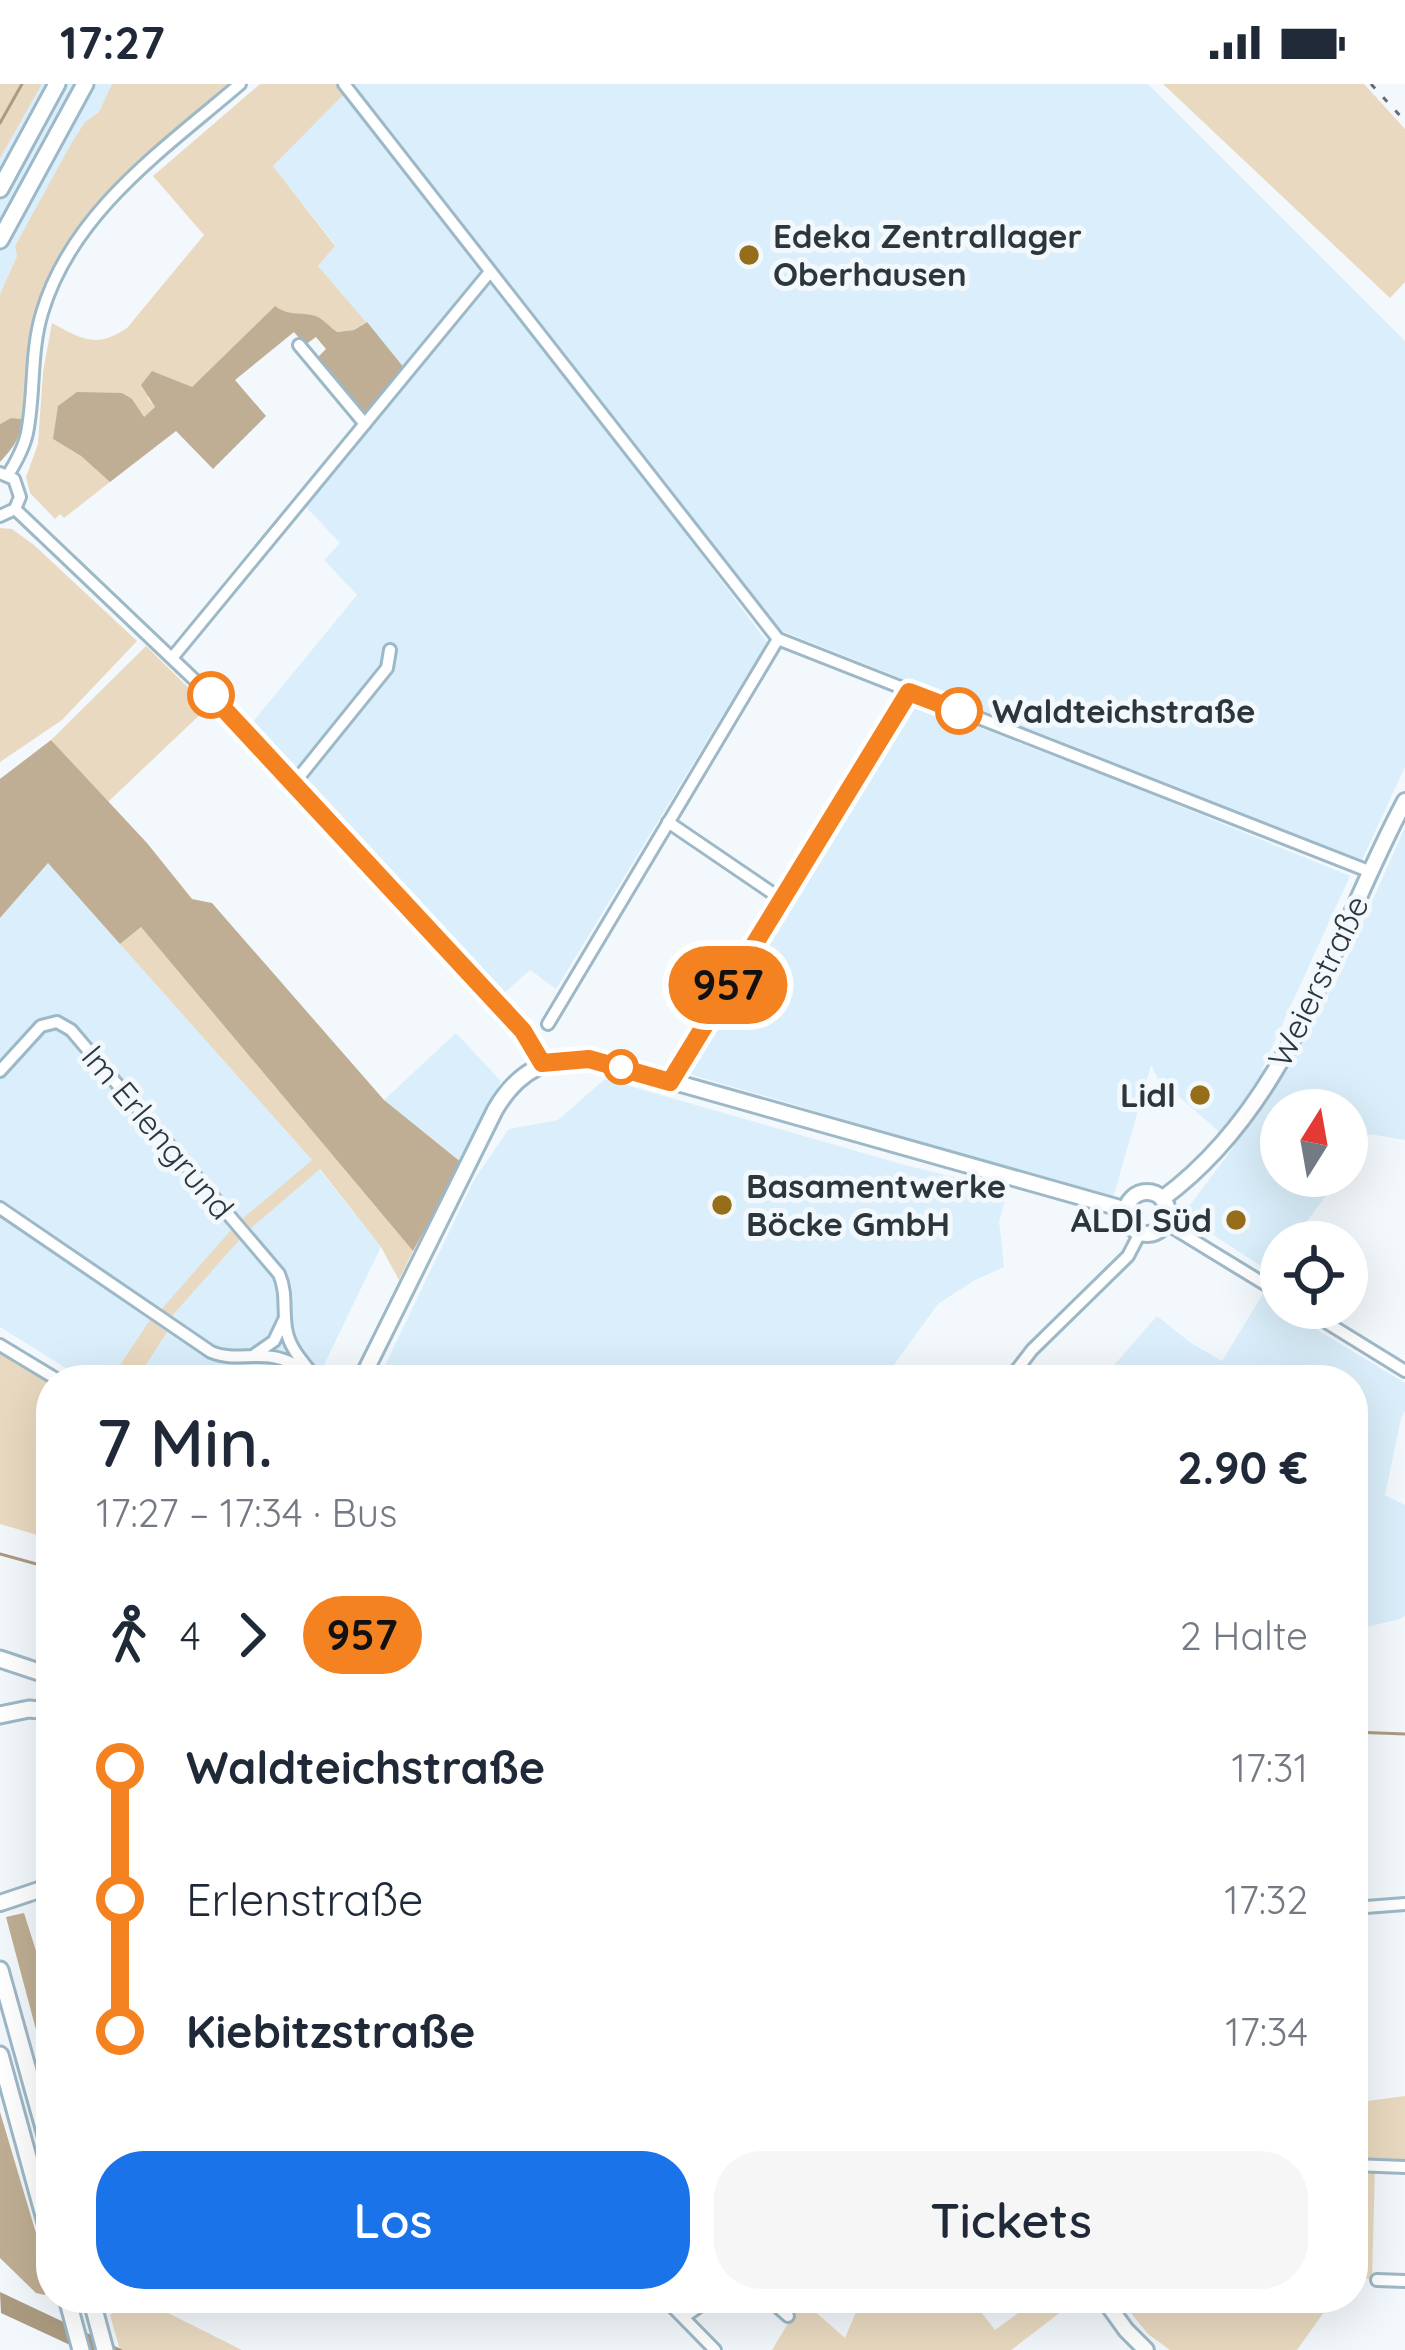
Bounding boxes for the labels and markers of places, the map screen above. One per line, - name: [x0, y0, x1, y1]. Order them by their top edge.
- place label: Edeka Zentrallager Oberhausen: [773, 215, 1082, 294]
- marker: Edeka Zentrallager Oberhausen: [736, 242, 762, 268]
- unlabelled marker: [189, 673, 233, 717]
- marker: Waldteichstraße: [937, 689, 981, 733]
- place label: Waldteichstraße: [992, 690, 1255, 731]
- unlabelled marker: [605, 1051, 637, 1083]
- place label: Lidl: [1120, 1074, 1176, 1115]
- marker: Lidl: [1187, 1082, 1213, 1108]
- place label: Basamentwerke Böcke GmbH: [746, 1165, 1006, 1244]
- marker: Basamentwerke Böcke GmbH: [709, 1192, 735, 1218]
- place label: ALDI Süd: [1071, 1199, 1212, 1240]
- marker: ALDI Süd: [1223, 1207, 1249, 1233]

